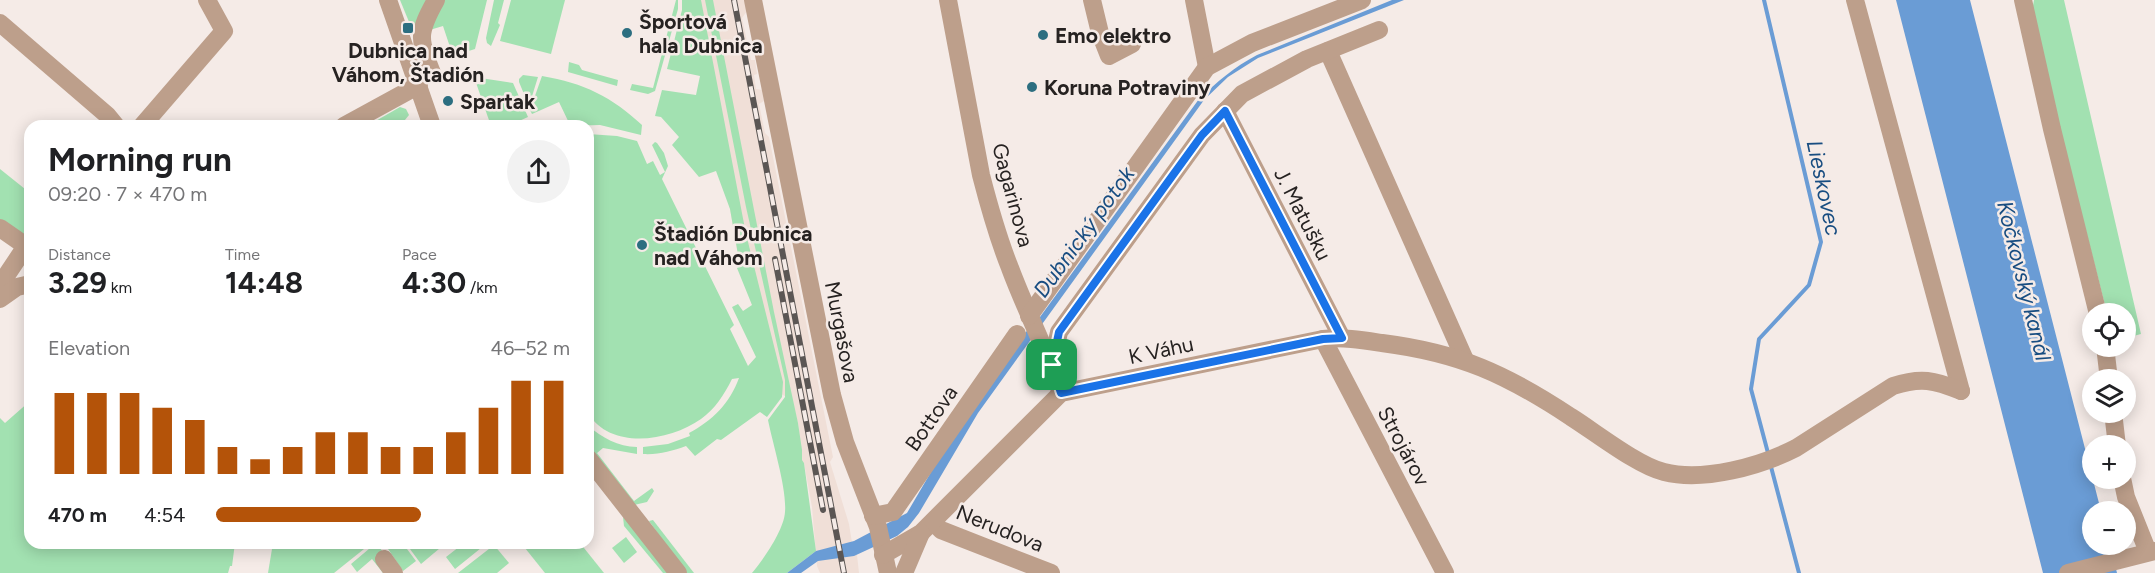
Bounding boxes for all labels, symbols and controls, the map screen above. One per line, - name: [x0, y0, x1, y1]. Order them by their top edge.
- place label: Športová hala Dubnica: [639, 9, 763, 58]
- marker: Dubnica nad Váhom, Štadión: [401, 21, 415, 35]
- place label: Emo elektro: [1055, 23, 1171, 48]
- marker: Športová hala Dubnica: [620, 26, 634, 40]
- marker: Emo elektro: [1036, 28, 1050, 42]
- place label: Dubnica nad Váhom, Štadión: [332, 38, 484, 87]
- place label: Koruna Potraviny: [1044, 75, 1211, 100]
- marker: Koruna Potraviny: [1025, 80, 1039, 94]
- place label: Spartak: [460, 89, 536, 114]
- marker: Spartak: [441, 94, 455, 108]
- water label: Lieskovec: [1801, 138, 1847, 238]
- text: Morning run: [48, 140, 232, 179]
- button: share: [507, 140, 570, 203]
- street label: Gagarinova: [987, 140, 1039, 250]
- water label: Dubnický potok: [1028, 160, 1141, 303]
- street label: J. Matušku: [1269, 164, 1337, 264]
- text: 09:20 · 7 × 470 m: [48, 182, 207, 206]
- water label: Kočkovský kanál: [1991, 198, 2057, 364]
- place label: Štadión Dubnica nad Váhom: [654, 221, 813, 270]
- marker: Štadión Dubnica nad Váhom: [635, 238, 649, 252]
- text: Distance: [48, 245, 111, 264]
- text: Time: [225, 245, 260, 264]
- text: Pace: [402, 245, 437, 264]
- text: 3.29: [48, 264, 107, 301]
- text: 14:48: [225, 264, 303, 301]
- text: 4:30: [402, 264, 466, 301]
- text: km: [107, 278, 132, 297]
- text: /km: [466, 278, 498, 297]
- street label: Murgašova: [820, 279, 864, 385]
- map controls: [2082, 303, 2136, 555]
- button: locate: [2082, 303, 2136, 357]
- street label: K Váhu: [1126, 331, 1196, 369]
- text: Elevation: [48, 336, 130, 360]
- text: 46–52 m: [491, 336, 570, 360]
- pin: [1026, 339, 1077, 390]
- icon: arrive: [1035, 348, 1068, 381]
- button: layers: [2082, 369, 2136, 423]
- street label: Bottova: [900, 380, 962, 456]
- street label: Strojárov: [1373, 402, 1435, 490]
- button: +: [2082, 435, 2136, 489]
- street label: Nerudova: [953, 499, 1047, 557]
- button: −: [2082, 501, 2136, 555]
- text: 470 m: [48, 503, 107, 527]
- text: 4:54: [144, 503, 185, 527]

